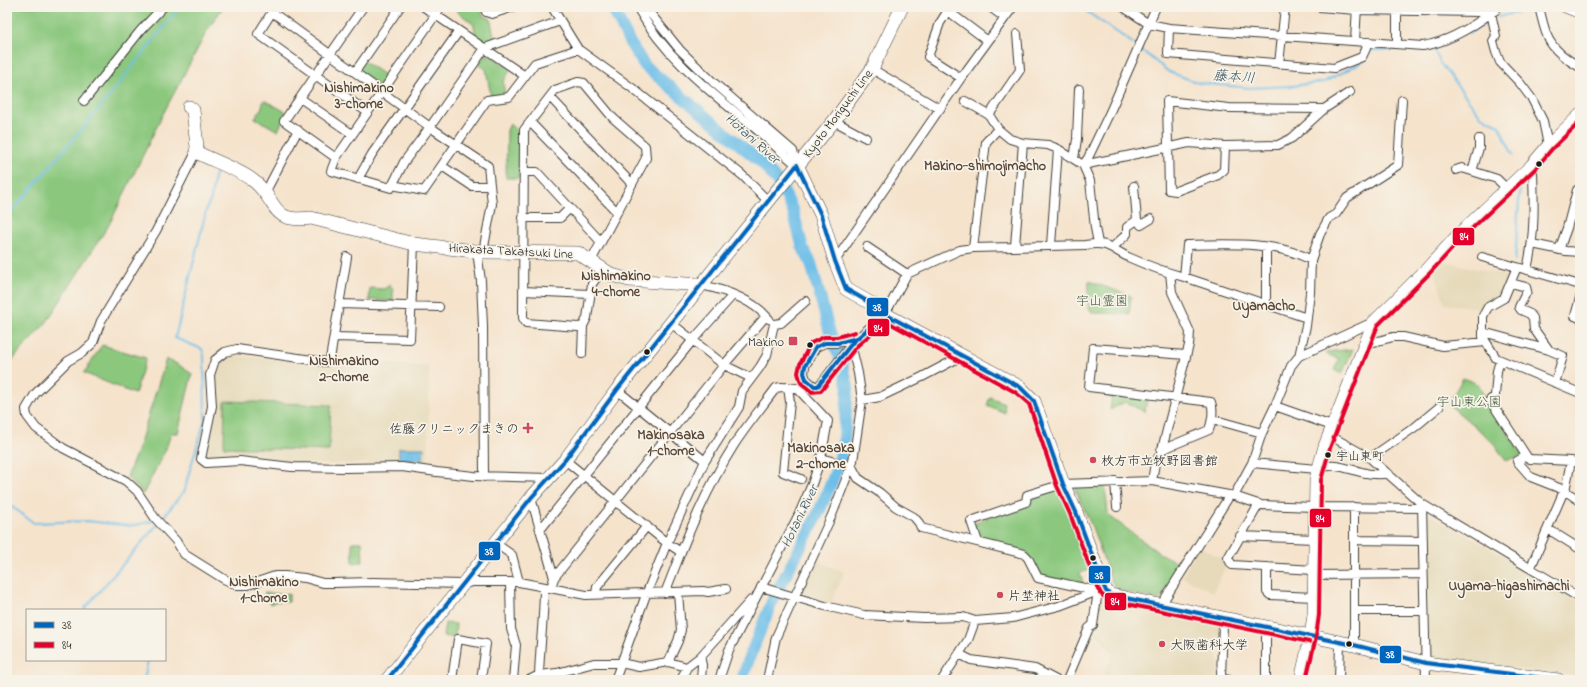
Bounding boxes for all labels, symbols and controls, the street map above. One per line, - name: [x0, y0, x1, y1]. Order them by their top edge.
- street label: Kyoto Moriguchi Line: [799, 66, 879, 163]
- water label: 藤本川: [1212, 66, 1256, 89]
- district label: Nishimakino 3-chome: [324, 78, 394, 115]
- water label: Hotani River: [720, 109, 785, 171]
- district label: Makino-shimojimacho: [924, 156, 1046, 177]
- unlabelled marker: [1534, 159, 1544, 169]
- line badge: 84: [1452, 227, 1475, 246]
- text: 84: [1459, 229, 1469, 245]
- street label: Hirakata Takatsuki Line: [448, 239, 574, 264]
- district label: Nishimakino 4-chome: [581, 266, 651, 303]
- park label: 宇山霊園: [1076, 292, 1128, 311]
- district label: Uyamacho: [1233, 296, 1295, 319]
- line badge: 38: [866, 297, 889, 317]
- text: 38: [872, 300, 882, 316]
- line badge: 84: [867, 318, 890, 337]
- text: 84: [873, 321, 883, 337]
- place label: Makino: [748, 333, 784, 352]
- marker: Makino: [787, 335, 799, 347]
- unlabelled marker: [805, 340, 815, 350]
- unlabelled marker: [642, 347, 652, 357]
- district label: Nishimakino 2-chome: [309, 351, 379, 388]
- park label: 宇山東公園: [1436, 393, 1502, 412]
- place label: 佐藤クリニックまきの: [389, 420, 519, 439]
- marker: 佐藤クリニックまきの: [522, 422, 534, 434]
- district label: Makinosaka 1-chome: [637, 425, 705, 462]
- district label: Makinosaka 2-chome: [787, 438, 855, 475]
- place label: 宇山東町: [1336, 448, 1384, 466]
- marker: 宇山東町: [1323, 450, 1333, 460]
- place label: 枚方市立牧野図書館: [1101, 452, 1218, 471]
- marker: 枚方市立牧野図書館: [1088, 455, 1098, 465]
- water label: Hotani River: [776, 480, 825, 552]
- line badge: 84: [1309, 508, 1332, 528]
- text: 84: [1315, 511, 1325, 527]
- line badge: 38: [478, 541, 501, 561]
- text: 38: [484, 544, 494, 560]
- unlabelled marker: [1088, 553, 1098, 563]
- line badge: 38: [1088, 565, 1111, 584]
- text: 38: [1094, 568, 1104, 584]
- district label: Nishimakino 1-chome: [229, 572, 299, 609]
- district label: Uyama-higashimachi: [1448, 576, 1570, 599]
- place label: 片埜神社: [1008, 587, 1060, 606]
- marker: 片埜神社: [995, 590, 1005, 600]
- line badge: 84: [1104, 592, 1127, 611]
- text: 84: [1110, 594, 1120, 610]
- legend: [26, 609, 166, 661]
- text: 38: [62, 617, 72, 635]
- place label: 大阪歯科大学: [1170, 636, 1248, 655]
- text: 84: [62, 637, 72, 655]
- marker: 大阪歯科大学: [1157, 639, 1167, 649]
- unlabelled marker: [1344, 639, 1354, 649]
- line badge: 38: [1379, 645, 1402, 664]
- text: 38: [1385, 647, 1395, 663]

